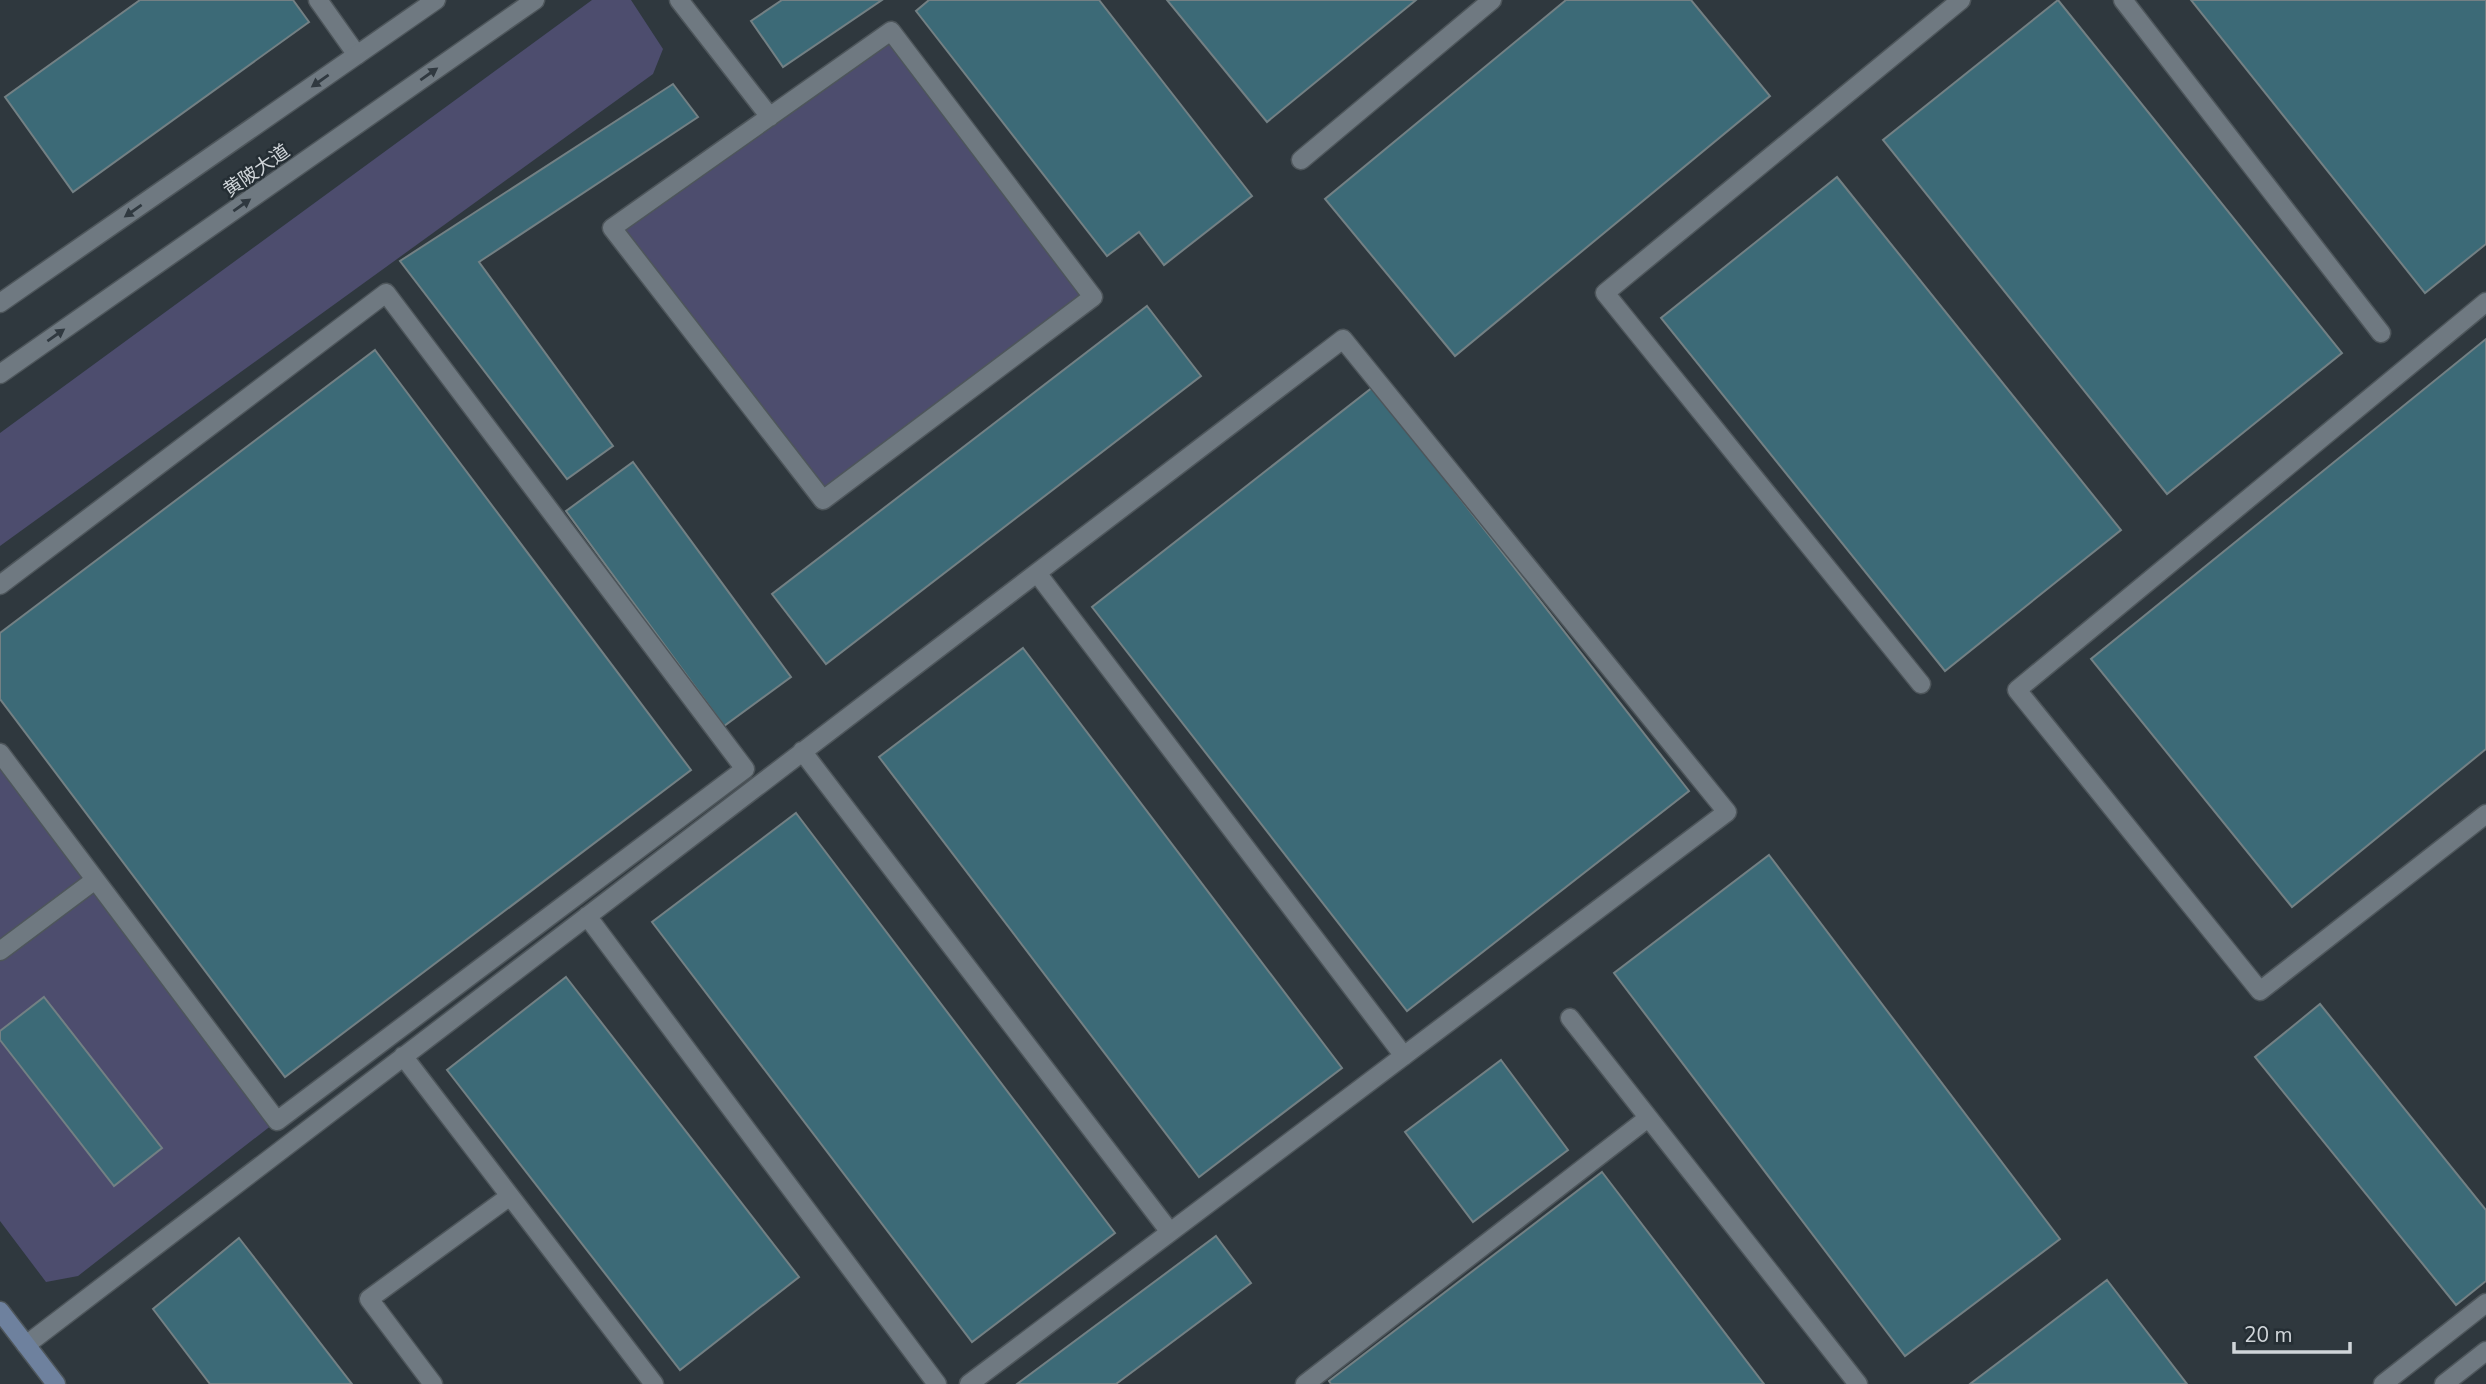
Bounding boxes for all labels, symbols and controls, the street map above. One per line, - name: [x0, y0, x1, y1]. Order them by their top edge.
- one-way arrow: [420, 67, 438, 81]
- one-way arrow: [311, 74, 329, 88]
- street label: 黄陂大道: [218, 138, 295, 203]
- one-way arrow: [233, 198, 251, 212]
- one-way arrow: [124, 204, 142, 218]
- one-way arrow: [47, 328, 65, 342]
- scale bar: [2234, 1310, 2350, 1354]
- text: 20 m: [2244, 1321, 2293, 1349]

